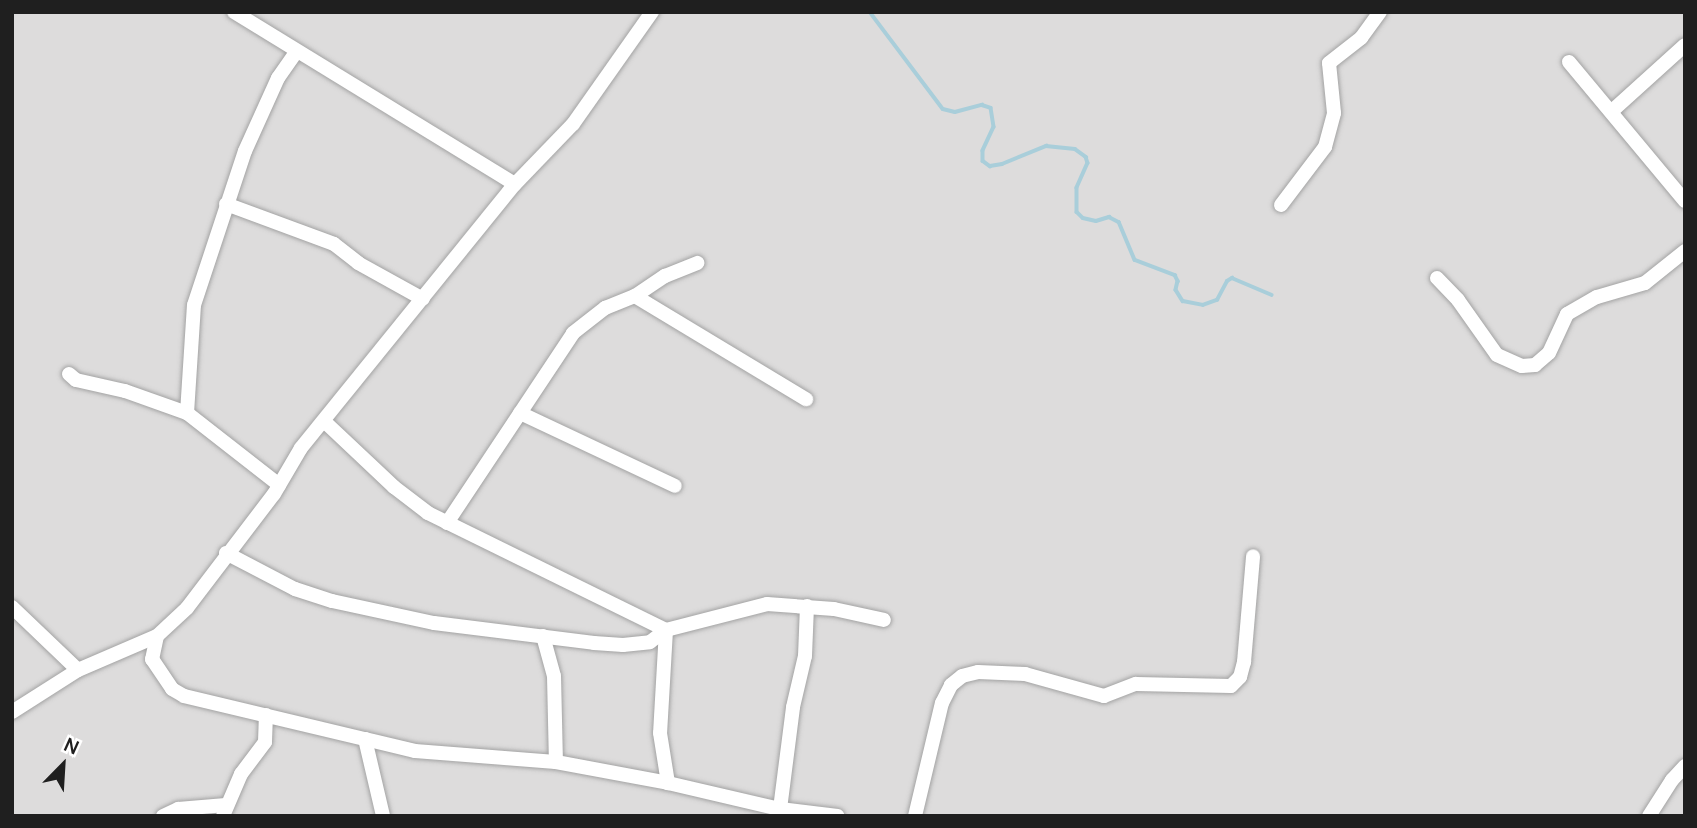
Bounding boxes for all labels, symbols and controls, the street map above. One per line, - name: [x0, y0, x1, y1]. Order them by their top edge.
- north arrow: [28, 730, 98, 800]
- text: N: [60, 731, 83, 760]

